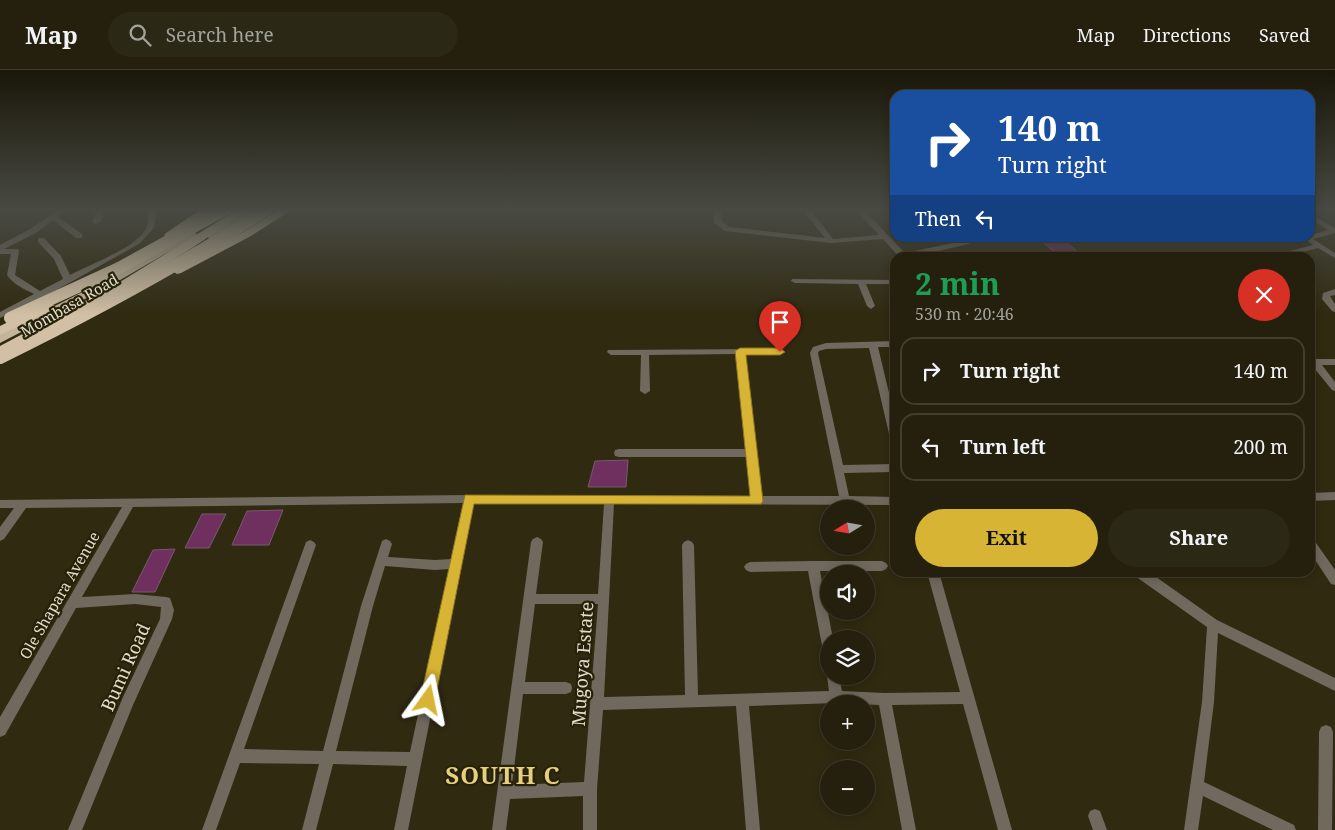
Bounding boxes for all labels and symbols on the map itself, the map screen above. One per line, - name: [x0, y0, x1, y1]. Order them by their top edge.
- street label: Mombasa Road: [16, 269, 122, 341]
- pin: [759, 301, 801, 352]
- north arrow: [820, 500, 875, 555]
- street label: Ole Shapara Avenue: [14, 528, 104, 662]
- street label: Mugoya Estate: [566, 601, 598, 727]
- street label: Bumi Road: [95, 619, 155, 715]
- position arrow: [401, 673, 453, 725]
- district label: SOUTH C: [445, 758, 561, 791]

